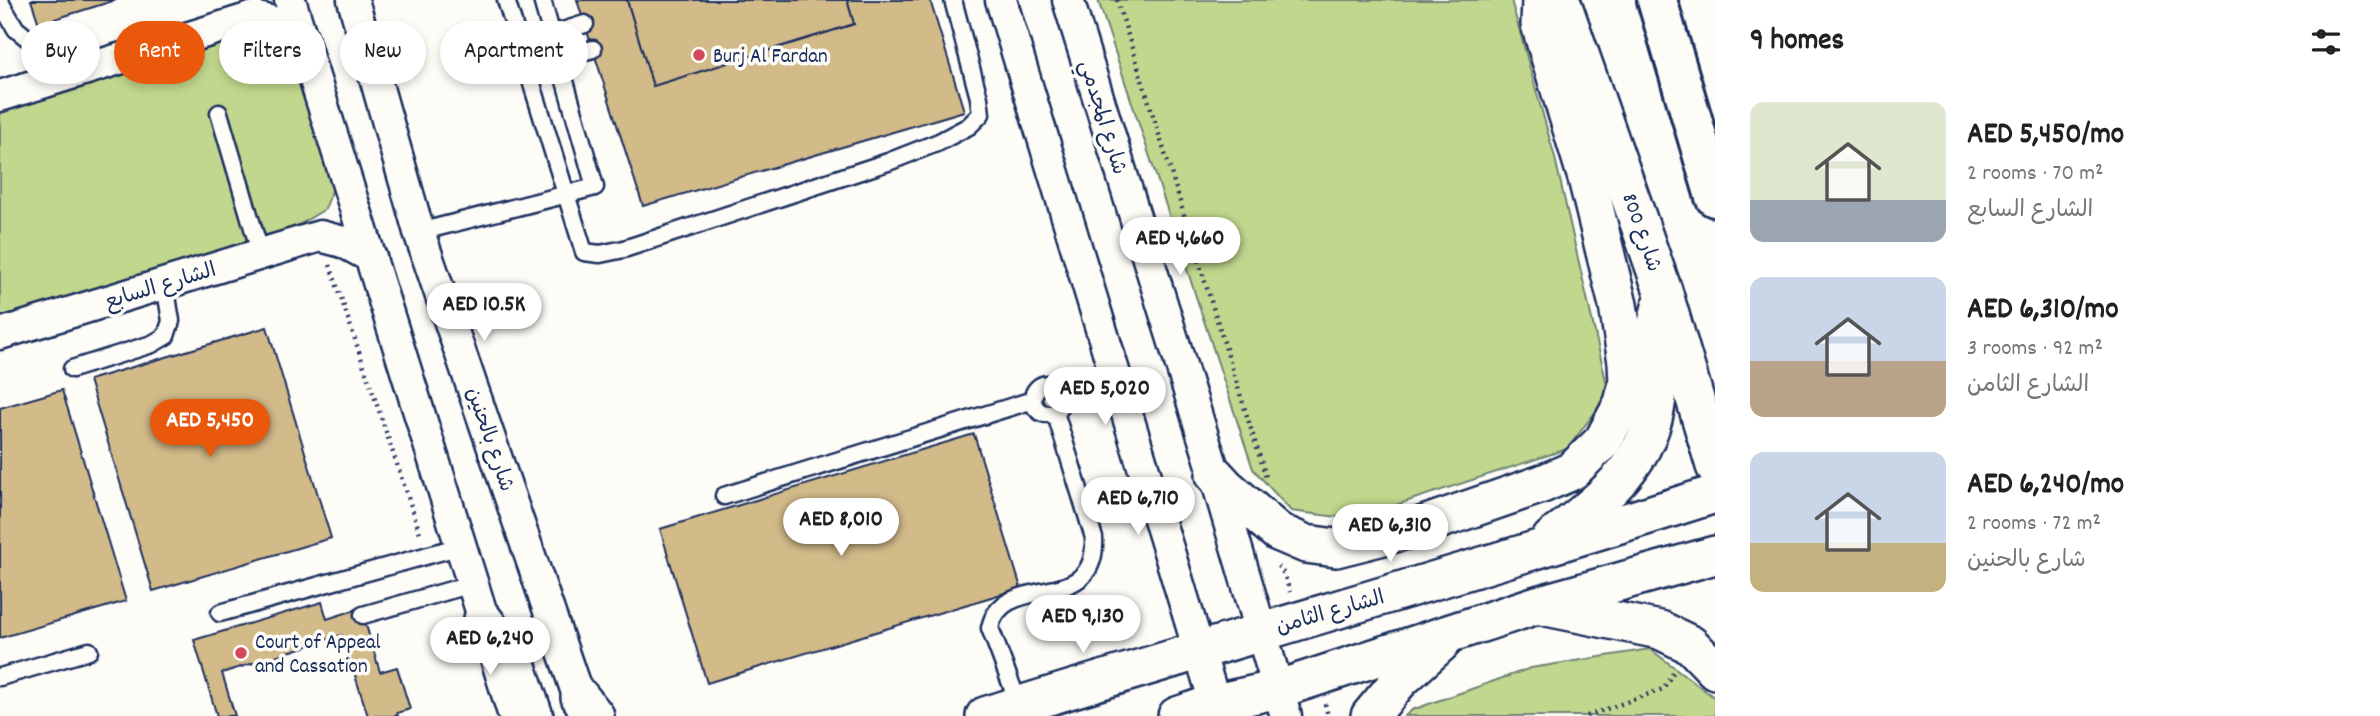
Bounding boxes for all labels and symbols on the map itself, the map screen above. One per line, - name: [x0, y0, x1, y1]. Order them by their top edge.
- place label: Burj Al Fardan: [713, 43, 828, 73]
- marker: Burj Al Fardan: [691, 47, 707, 63]
- street label: شارع المجدمي: [1069, 57, 1133, 179]
- street label: شارع 800: [1613, 190, 1668, 276]
- pin: AED 4,660: [1100, 218, 1260, 277]
- street label: الشارع السابع: [101, 257, 220, 319]
- pin: AED 10.5K: [404, 284, 564, 343]
- pin: AED 5,020: [1025, 368, 1185, 427]
- street label: شارع بالحنين: [456, 384, 520, 496]
- pin: AED 5,450: [130, 400, 290, 459]
- pin: AED 6,710: [1058, 477, 1218, 537]
- pin: AED 8,010: [761, 498, 921, 558]
- pin: AED 6,310: [1310, 504, 1470, 564]
- street label: الشارع الثامن: [1273, 584, 1389, 644]
- pin: AED 9,130: [1003, 596, 1163, 655]
- pin: AED 6,240: [410, 618, 570, 677]
- place label: Court of Appeal and Cassation: [255, 629, 381, 683]
- marker: Court of Appeal and Cassation: [233, 645, 249, 661]

